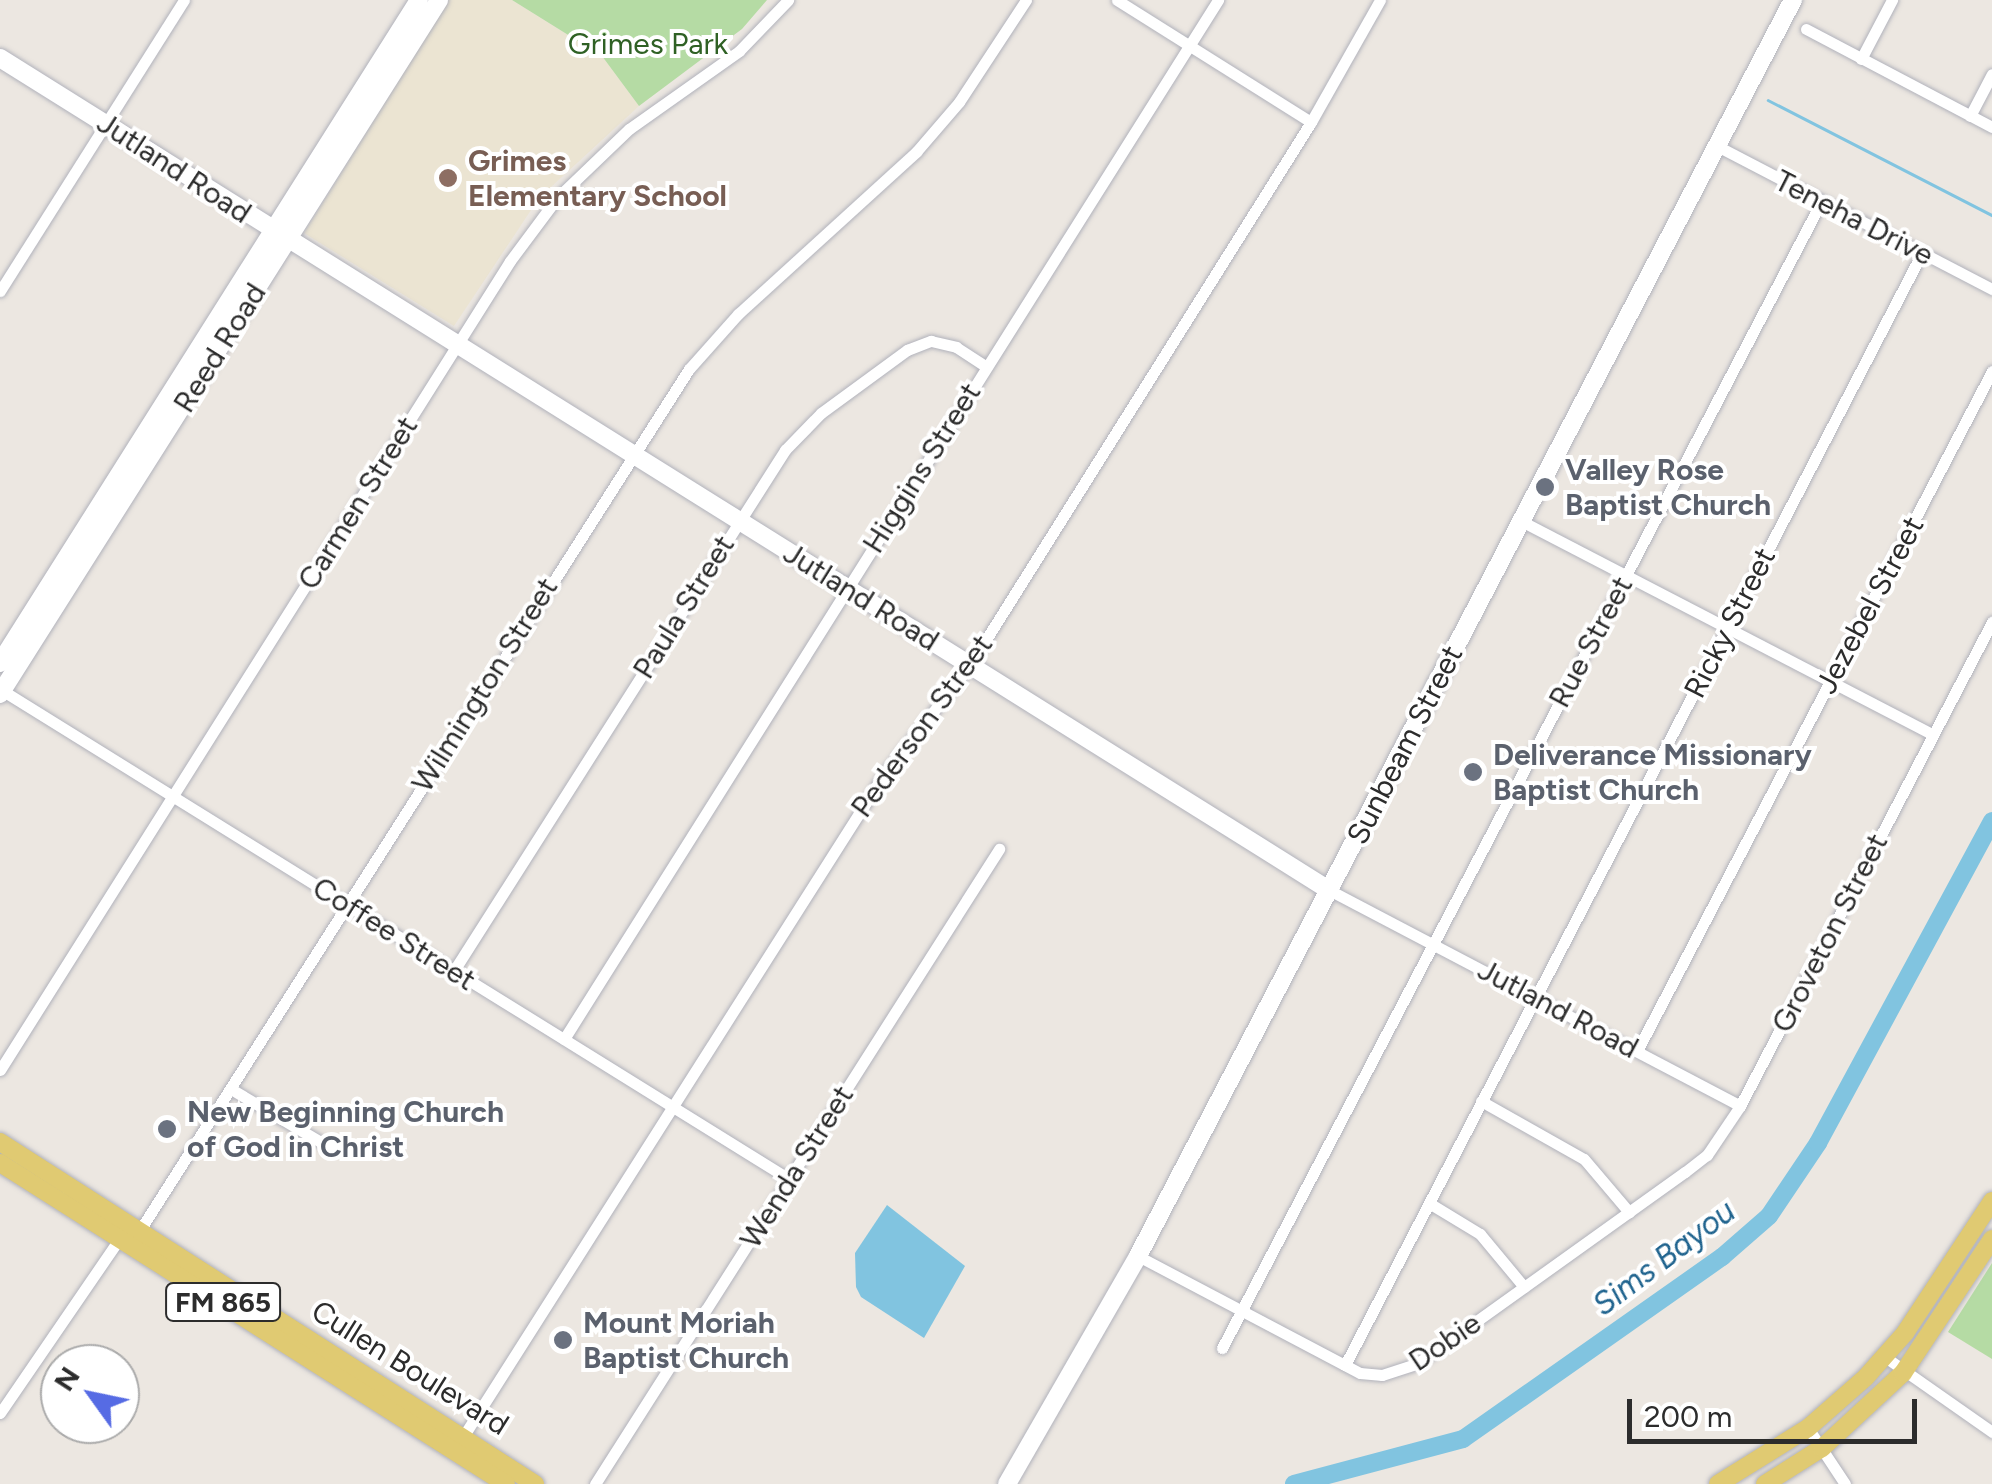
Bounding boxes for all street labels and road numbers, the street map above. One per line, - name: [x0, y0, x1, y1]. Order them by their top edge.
- street label: Jutland Road: [90, 105, 258, 231]
- street label: Teneha Drive: [1769, 163, 1939, 273]
- street label: Reed Road: [166, 277, 274, 419]
- street label: Higgins Street: [855, 376, 989, 560]
- street label: Carmen Street: [291, 410, 425, 596]
- street label: Jezebel Street: [1808, 511, 1932, 699]
- street label: Paula Street: [626, 529, 742, 685]
- street label: Jutland Road: [777, 535, 945, 659]
- street label: Ricky Street: [1677, 542, 1783, 704]
- street label: Rue Street: [1541, 570, 1641, 714]
- street label: Wilmington Street: [405, 571, 565, 799]
- street label: Pederson Street: [844, 628, 1000, 824]
- street label: Sunbeam Street: [1339, 640, 1471, 850]
- street label: Groveton Street: [1764, 828, 1896, 1038]
- street label: Coffee Street: [306, 870, 482, 998]
- street label: Jutland Road: [1472, 952, 1644, 1066]
- street label: Wenda Street: [733, 1079, 861, 1255]
- road number: FM 865: [163, 1279, 283, 1325]
- street label: Cullen Boulevard: [305, 1293, 515, 1443]
- street label: Dobie: [1402, 1305, 1488, 1379]

